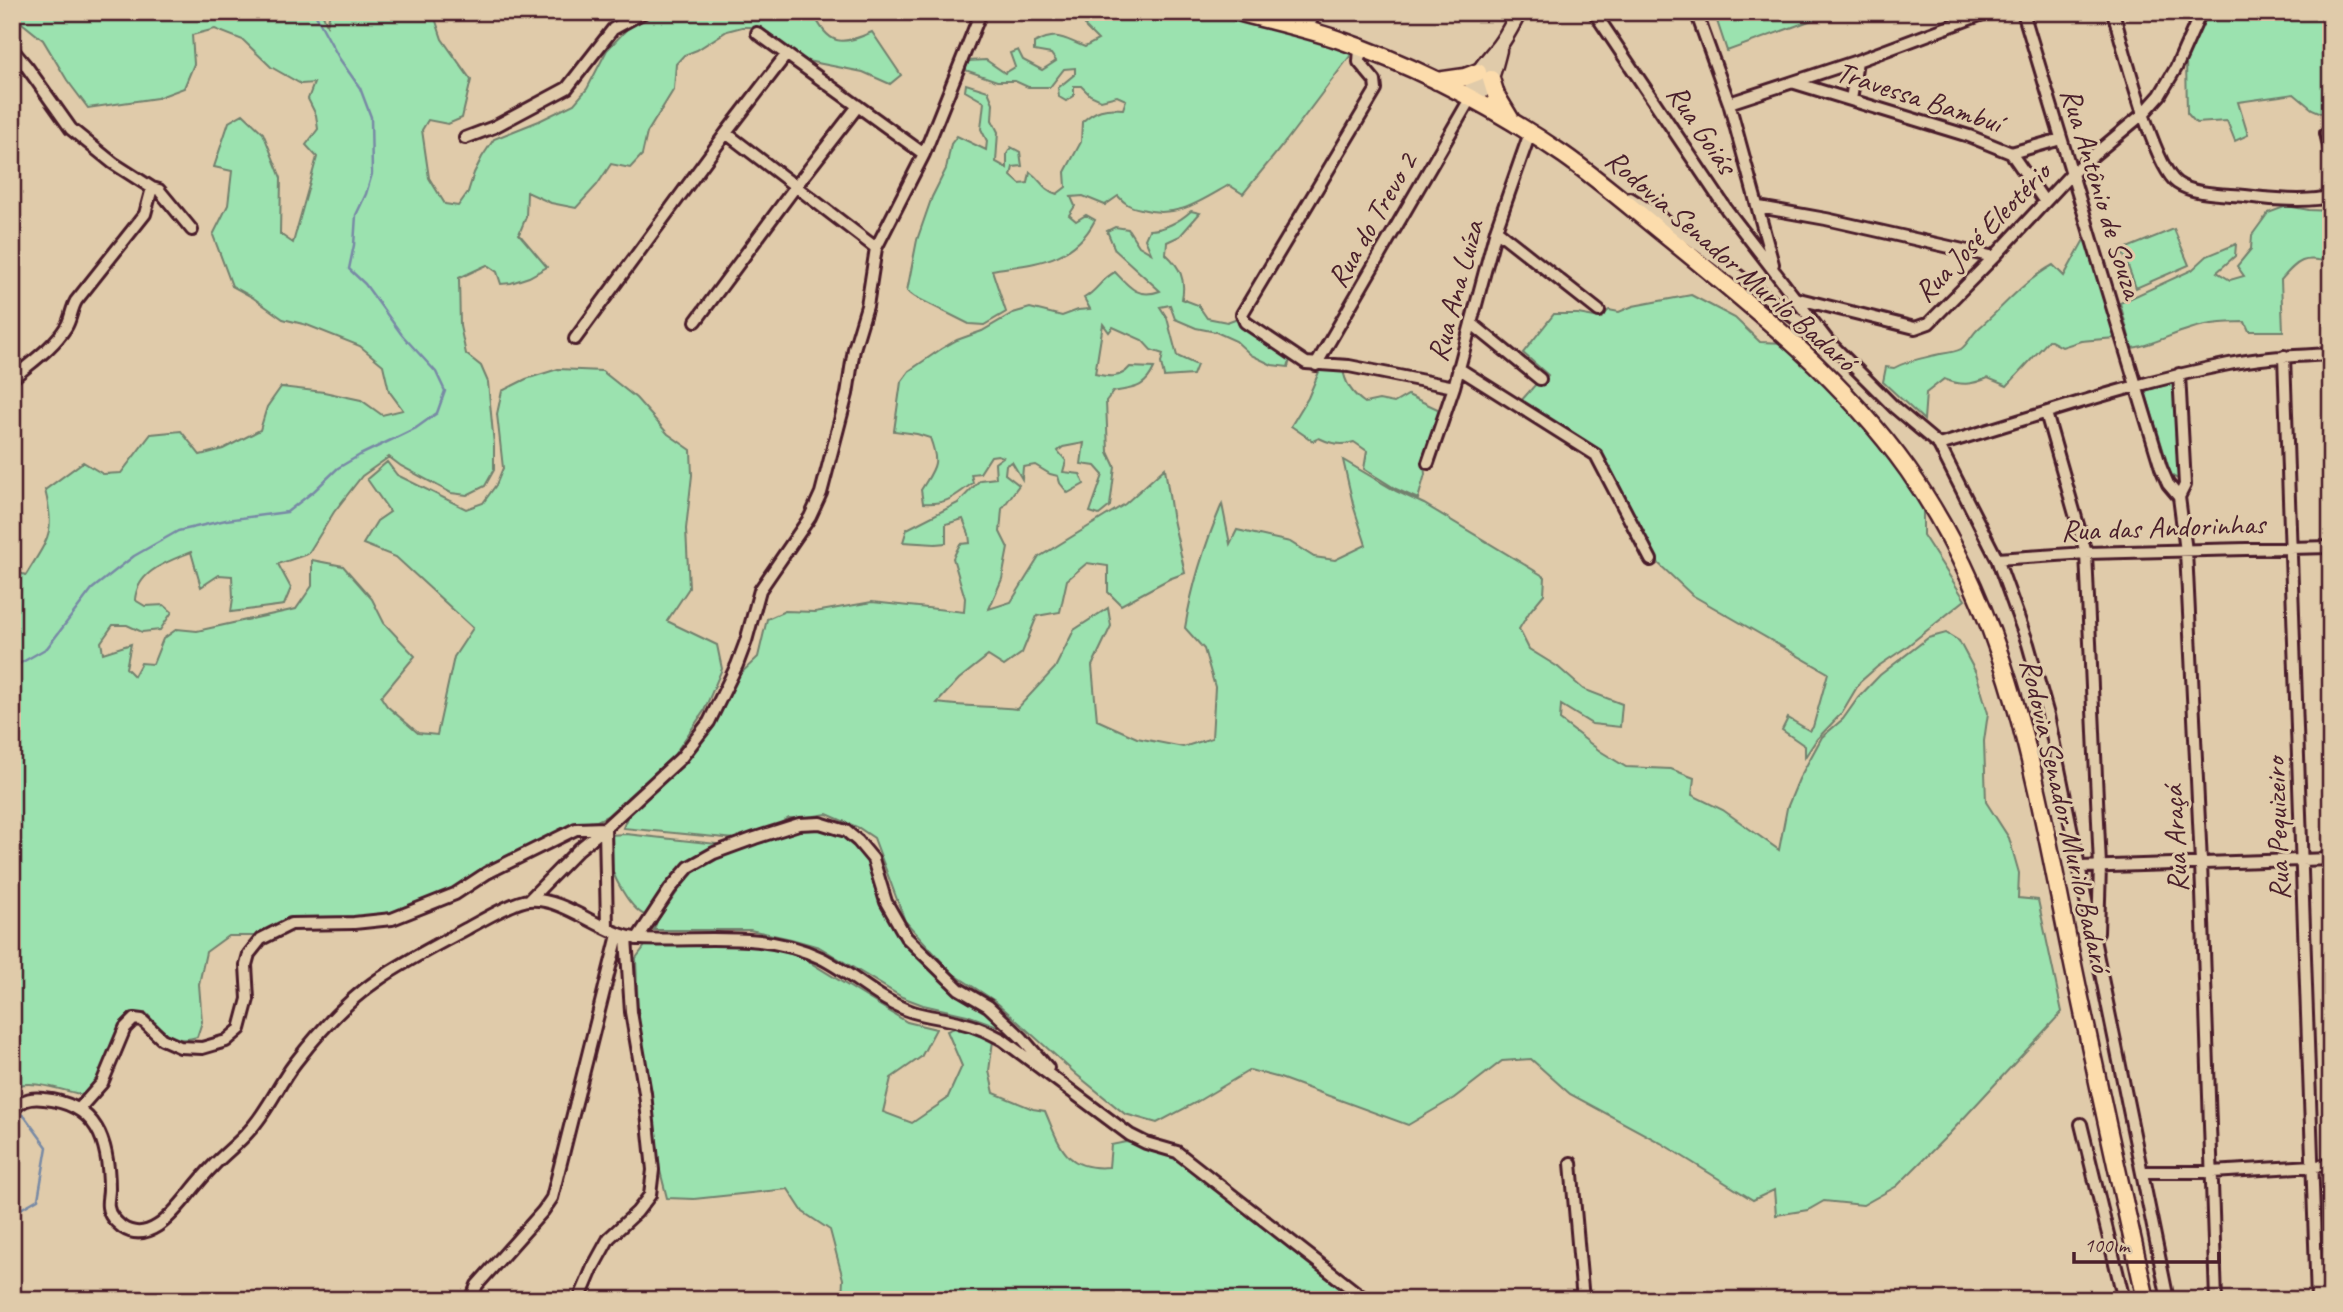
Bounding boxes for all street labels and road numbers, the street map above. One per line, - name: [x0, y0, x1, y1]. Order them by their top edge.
- street label: Travessa Bambuí: [1832, 52, 2013, 144]
- street label: Rua Goiás: [1658, 77, 1747, 183]
- street label: Rua Antônio de Souza: [2052, 83, 2153, 305]
- street label: Rodovia Senador Murilo Badaró: [1598, 141, 1868, 382]
- street label: Rua do Trevo 2: [1318, 144, 1427, 294]
- street label: Rua José Eleotério: [1906, 151, 2061, 310]
- street label: Rua Ana Luíza: [1418, 215, 1493, 366]
- street label: Rua das Andorinhas: [2060, 504, 2269, 550]
- street label: Rodovia Senador Murilo Badaró: [2011, 655, 2122, 980]
- street label: Rua Pequizeiro: [2255, 754, 2298, 901]
- street label: Rua Araçá: [2153, 782, 2197, 894]

